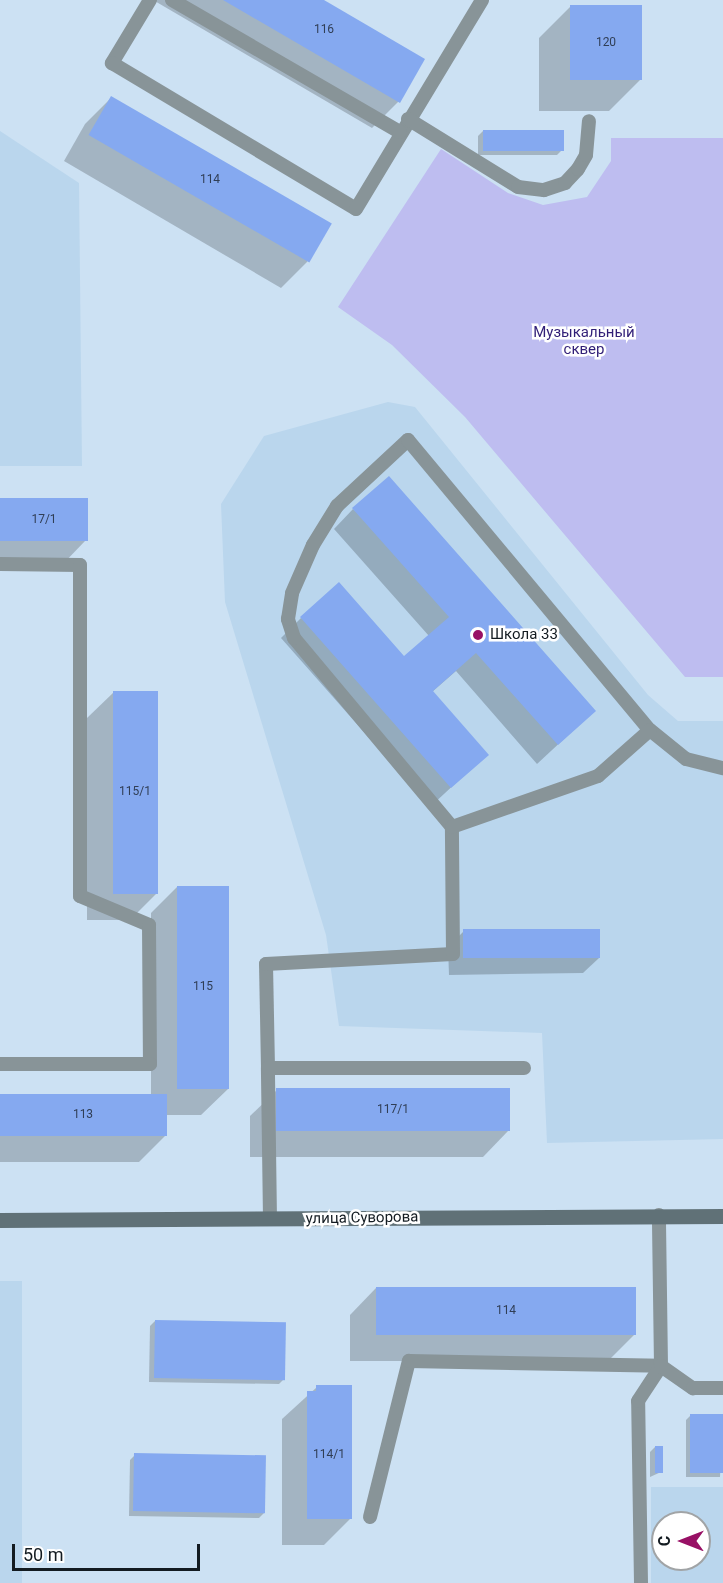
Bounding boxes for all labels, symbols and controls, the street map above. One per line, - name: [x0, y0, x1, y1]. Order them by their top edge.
- house number: 116: [314, 23, 334, 37]
- house number: 120: [596, 36, 616, 50]
- house number: 114: [200, 173, 220, 187]
- park label: Музыкальный сквер: [533, 323, 635, 358]
- house number: 17/1: [31, 513, 57, 527]
- place label: Школа 33: [490, 626, 558, 644]
- marker: Школа 33: [471, 628, 485, 642]
- house number: 115/1: [119, 785, 151, 799]
- house number: 115: [193, 980, 213, 994]
- house number: 117/1: [377, 1103, 409, 1117]
- house number: 113: [73, 1108, 93, 1122]
- street label: улица Суворова: [306, 1208, 418, 1228]
- house number: 114: [496, 1304, 516, 1318]
- house number: 114/1: [313, 1448, 345, 1462]
- north arrow: [651, 1511, 711, 1571]
- scale bar: [15, 1532, 202, 1570]
- text: С: [655, 1536, 674, 1546]
- text: 50 m: [23, 1544, 63, 1565]

